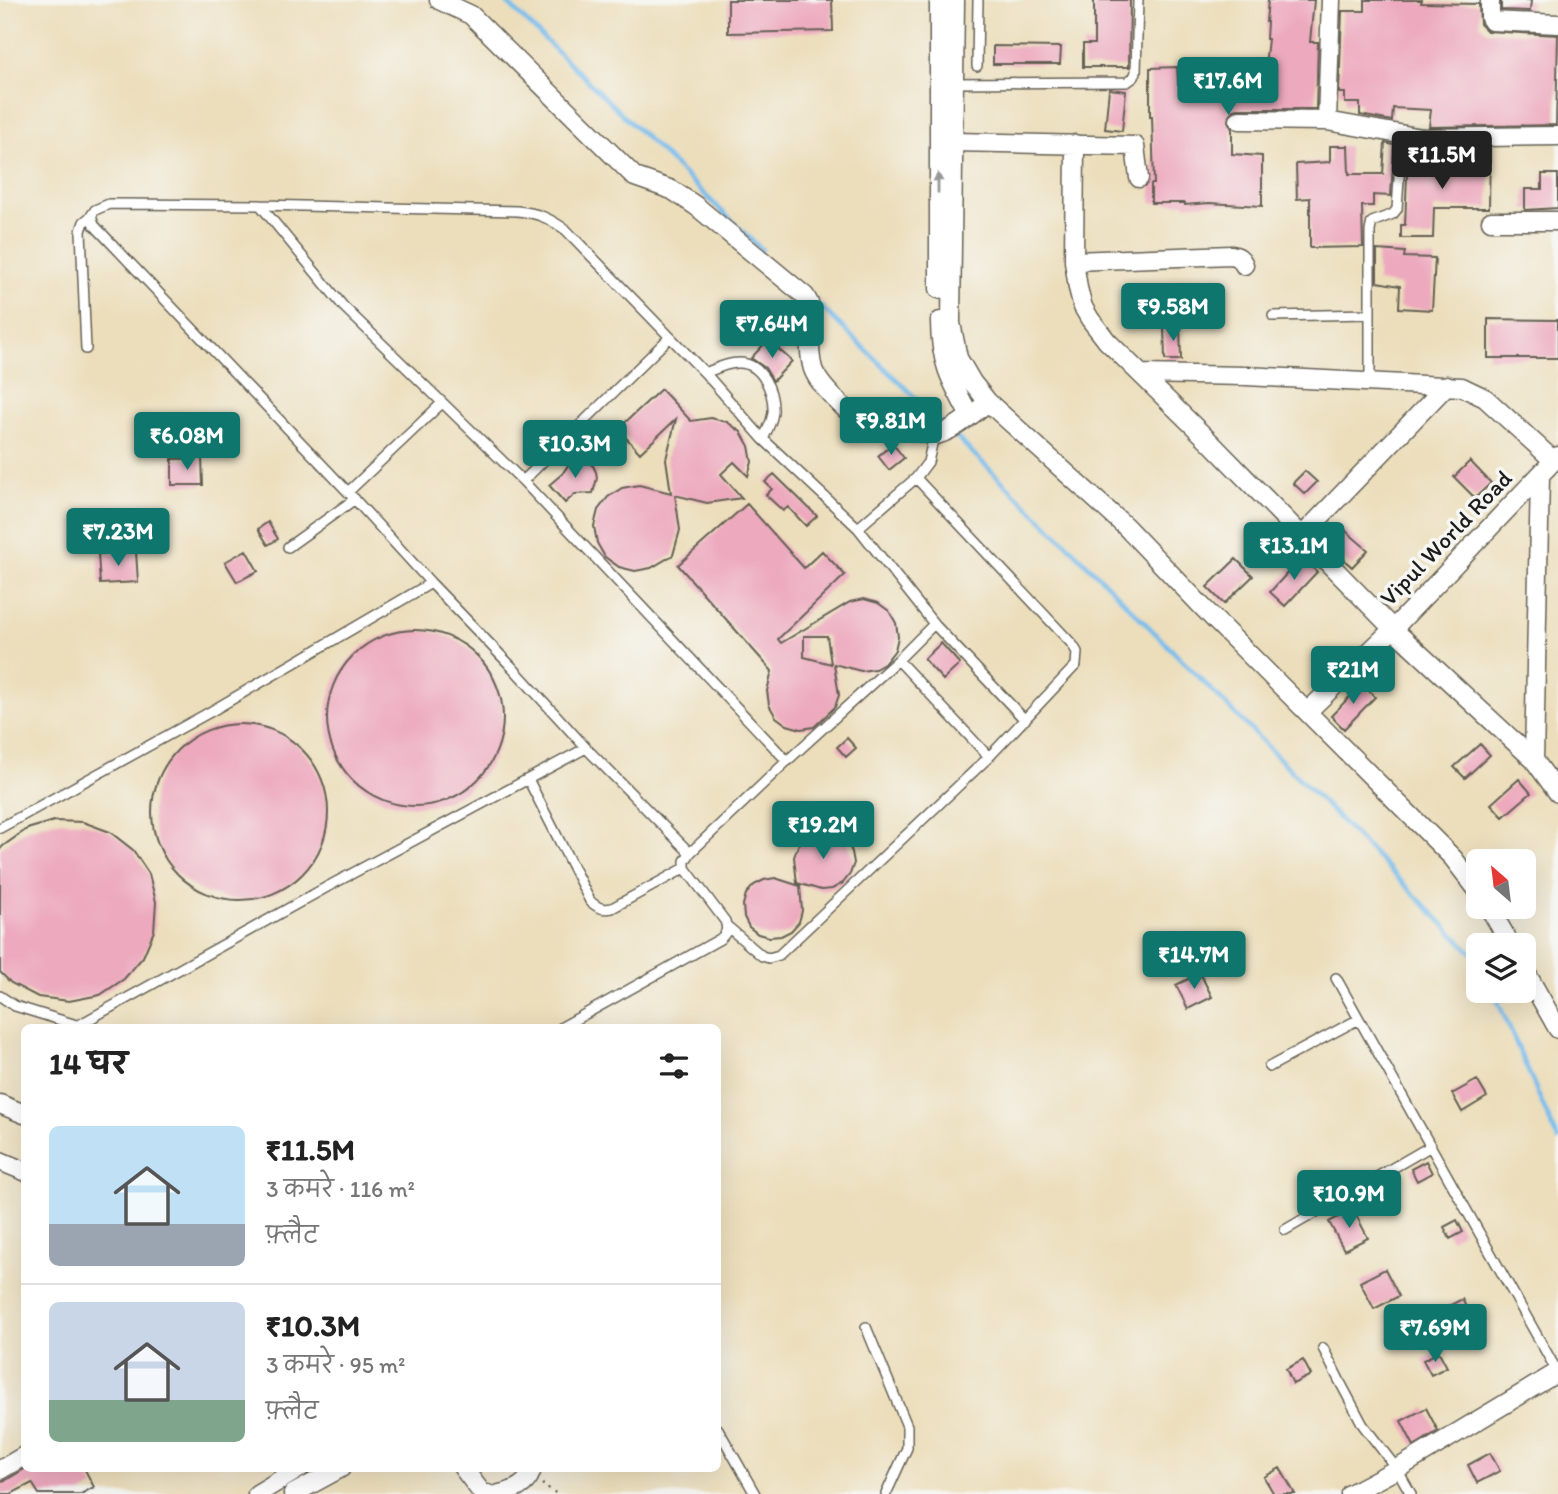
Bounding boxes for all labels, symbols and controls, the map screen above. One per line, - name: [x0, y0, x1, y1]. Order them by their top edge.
- pin: ₹17.6M: [1171, 58, 1285, 117]
- text: ₹17.6M: [1193, 66, 1263, 94]
- pin: ₹11.5M: [1385, 132, 1499, 191]
- text: ₹11.5M: [1408, 140, 1476, 168]
- one-way arrow: [932, 171, 944, 193]
- pin: ₹9.58M: [1116, 284, 1230, 343]
- text: ₹9.58M: [1137, 292, 1209, 320]
- pin: ₹7.64M: [715, 300, 829, 360]
- text: ₹7.64M: [736, 309, 808, 337]
- pin: ₹9.81M: [834, 398, 948, 457]
- text: ₹9.81M: [856, 406, 926, 434]
- pin: ₹6.08M: [130, 412, 244, 472]
- pin: ₹10.3M: [518, 420, 632, 480]
- text: ₹6.08M: [150, 421, 224, 449]
- text: ₹10.3M: [539, 429, 611, 457]
- street label: Vipul World Road: [1374, 464, 1518, 612]
- pin: ₹7.23M: [61, 508, 175, 568]
- text: ₹7.23M: [82, 517, 154, 545]
- pin: ₹13.1M: [1237, 522, 1351, 582]
- text: ₹13.1M: [1260, 531, 1328, 559]
- pin: ₹21M: [1312, 646, 1394, 706]
- text: ₹21M: [1327, 655, 1379, 683]
- pin: ₹19.2M: [766, 802, 880, 861]
- text: ₹19.2M: [788, 810, 858, 838]
- north arrow: [1466, 849, 1536, 919]
- map controls: [1466, 849, 1536, 1003]
- pin: ₹14.7M: [1137, 932, 1251, 991]
- button: layers: [1466, 933, 1536, 1003]
- text: ₹14.7M: [1159, 940, 1229, 968]
- text: 14 घर: [49, 1045, 128, 1082]
- icon: filters: [655, 1047, 693, 1085]
- text: ₹11.5M: [266, 1131, 355, 1168]
- icon: home: [105, 1154, 189, 1238]
- pin: ₹10.9M: [1292, 1170, 1406, 1230]
- text: 3 कमरे · 116 m²: [266, 1175, 415, 1203]
- text: ₹10.9M: [1313, 1179, 1385, 1207]
- text: फ़्लैट: [266, 1221, 318, 1249]
- pin: ₹7.69M: [1378, 1304, 1492, 1364]
- text: ₹10.3M: [266, 1307, 360, 1344]
- text: ₹7.69M: [1400, 1313, 1470, 1341]
- icon: home: [105, 1330, 189, 1414]
- text: 3 कमरे · 95 m²: [266, 1351, 406, 1379]
- text: फ़्लैट: [266, 1397, 318, 1425]

